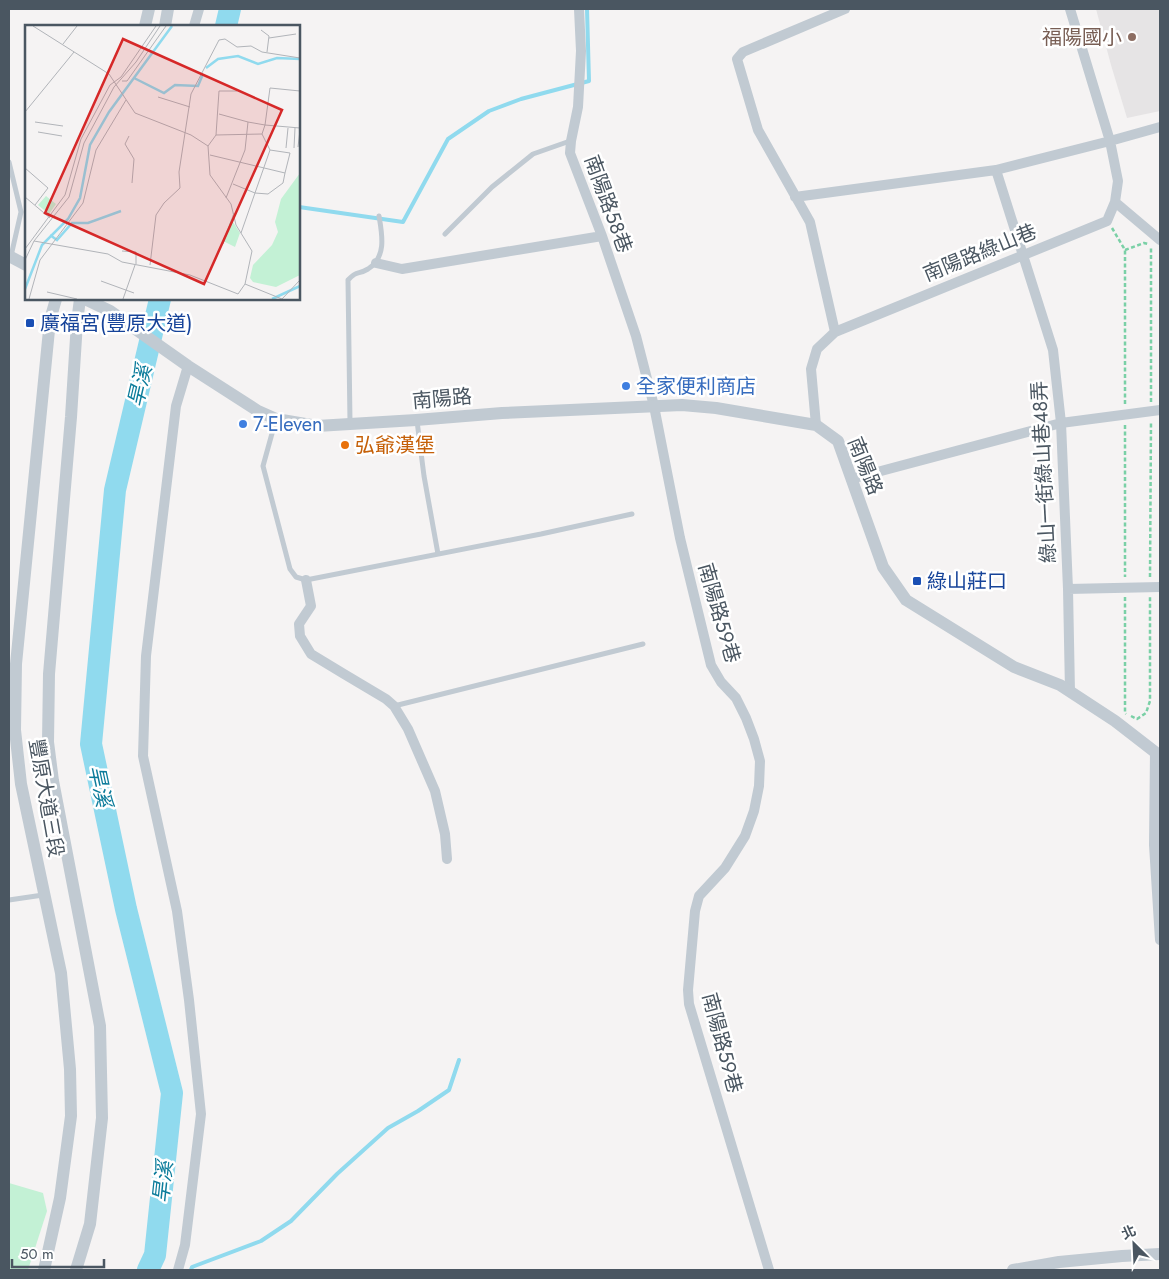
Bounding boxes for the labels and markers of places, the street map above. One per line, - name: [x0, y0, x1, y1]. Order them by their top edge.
- place label: 福陽國小: [1042, 23, 1122, 52]
- marker: 福陽國小: [1126, 31, 1138, 43]
- place label: 廣福宮(豐原大道): [40, 309, 192, 338]
- marker: 廣福宮(豐原大道): [24, 317, 36, 329]
- place label: 全家便利商店: [636, 372, 756, 401]
- marker: 全家便利商店: [620, 380, 632, 392]
- place label: 7-Eleven: [253, 410, 323, 439]
- marker: 7-Eleven: [237, 418, 249, 430]
- place label: 弘爺漢堡: [355, 431, 435, 460]
- marker: 弘爺漢堡: [339, 439, 351, 451]
- place label: 綠山莊口: [927, 567, 1007, 596]
- marker: 綠山莊口: [911, 575, 923, 587]

